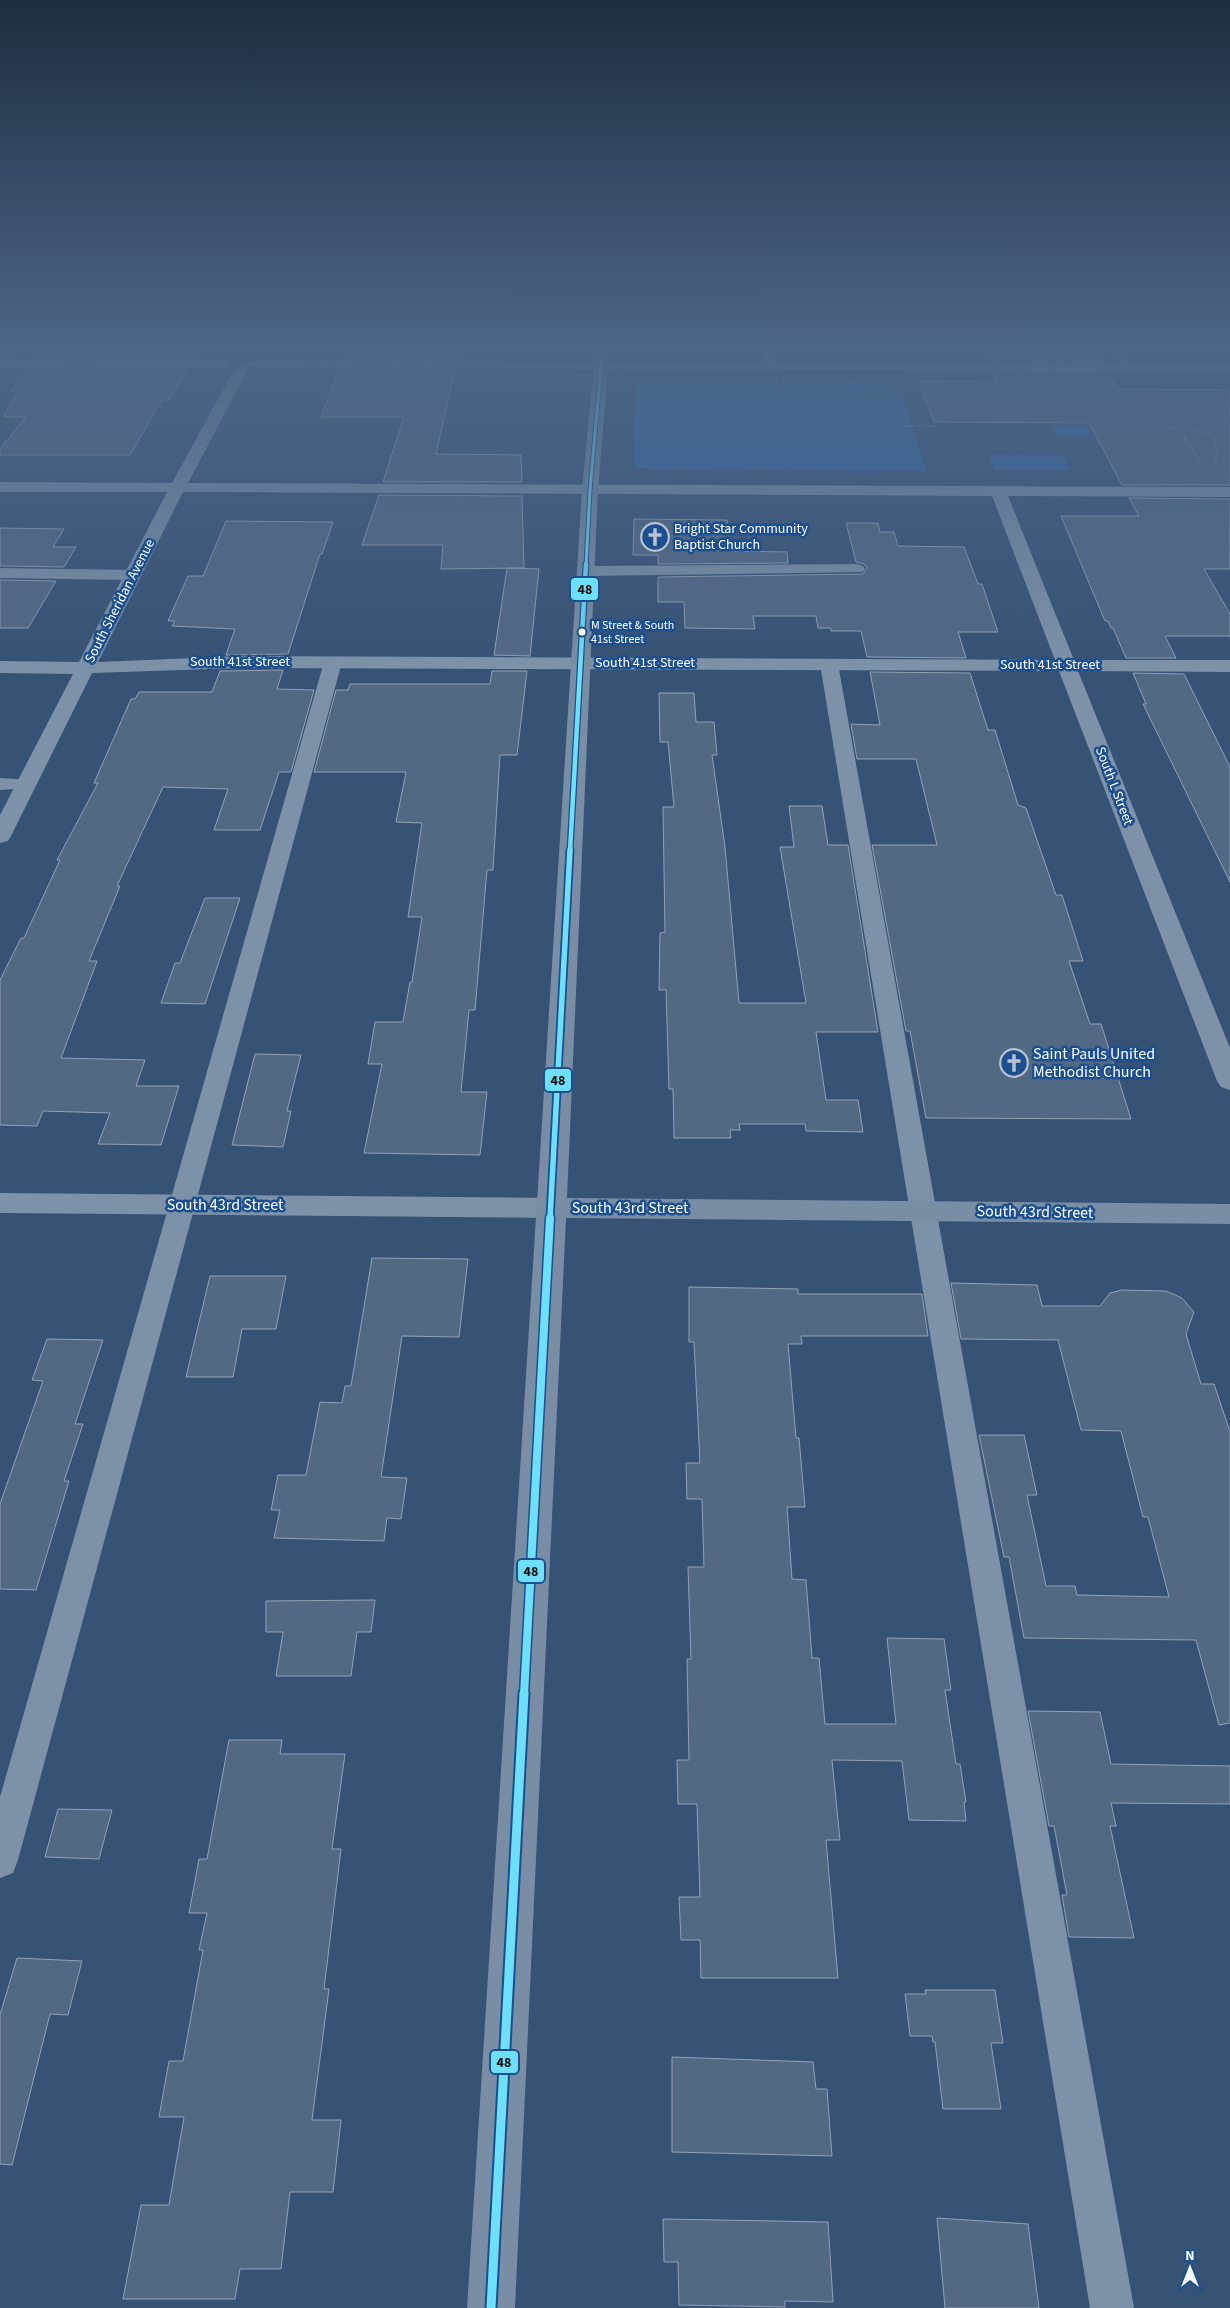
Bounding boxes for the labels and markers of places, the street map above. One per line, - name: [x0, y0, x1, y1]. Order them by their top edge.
- place label: Bright Star Community Baptist Church: [674, 519, 808, 555]
- church icon: Bright Star Community Baptist Church: [640, 522, 670, 552]
- place label: M Street & South 41st Street: [591, 617, 674, 648]
- marker: M Street & South 41st Street: [577, 627, 587, 637]
- place label: Saint Pauls United Methodist Church: [1033, 1043, 1155, 1083]
- church icon: Saint Pauls United Methodist Church: [999, 1048, 1029, 1078]

